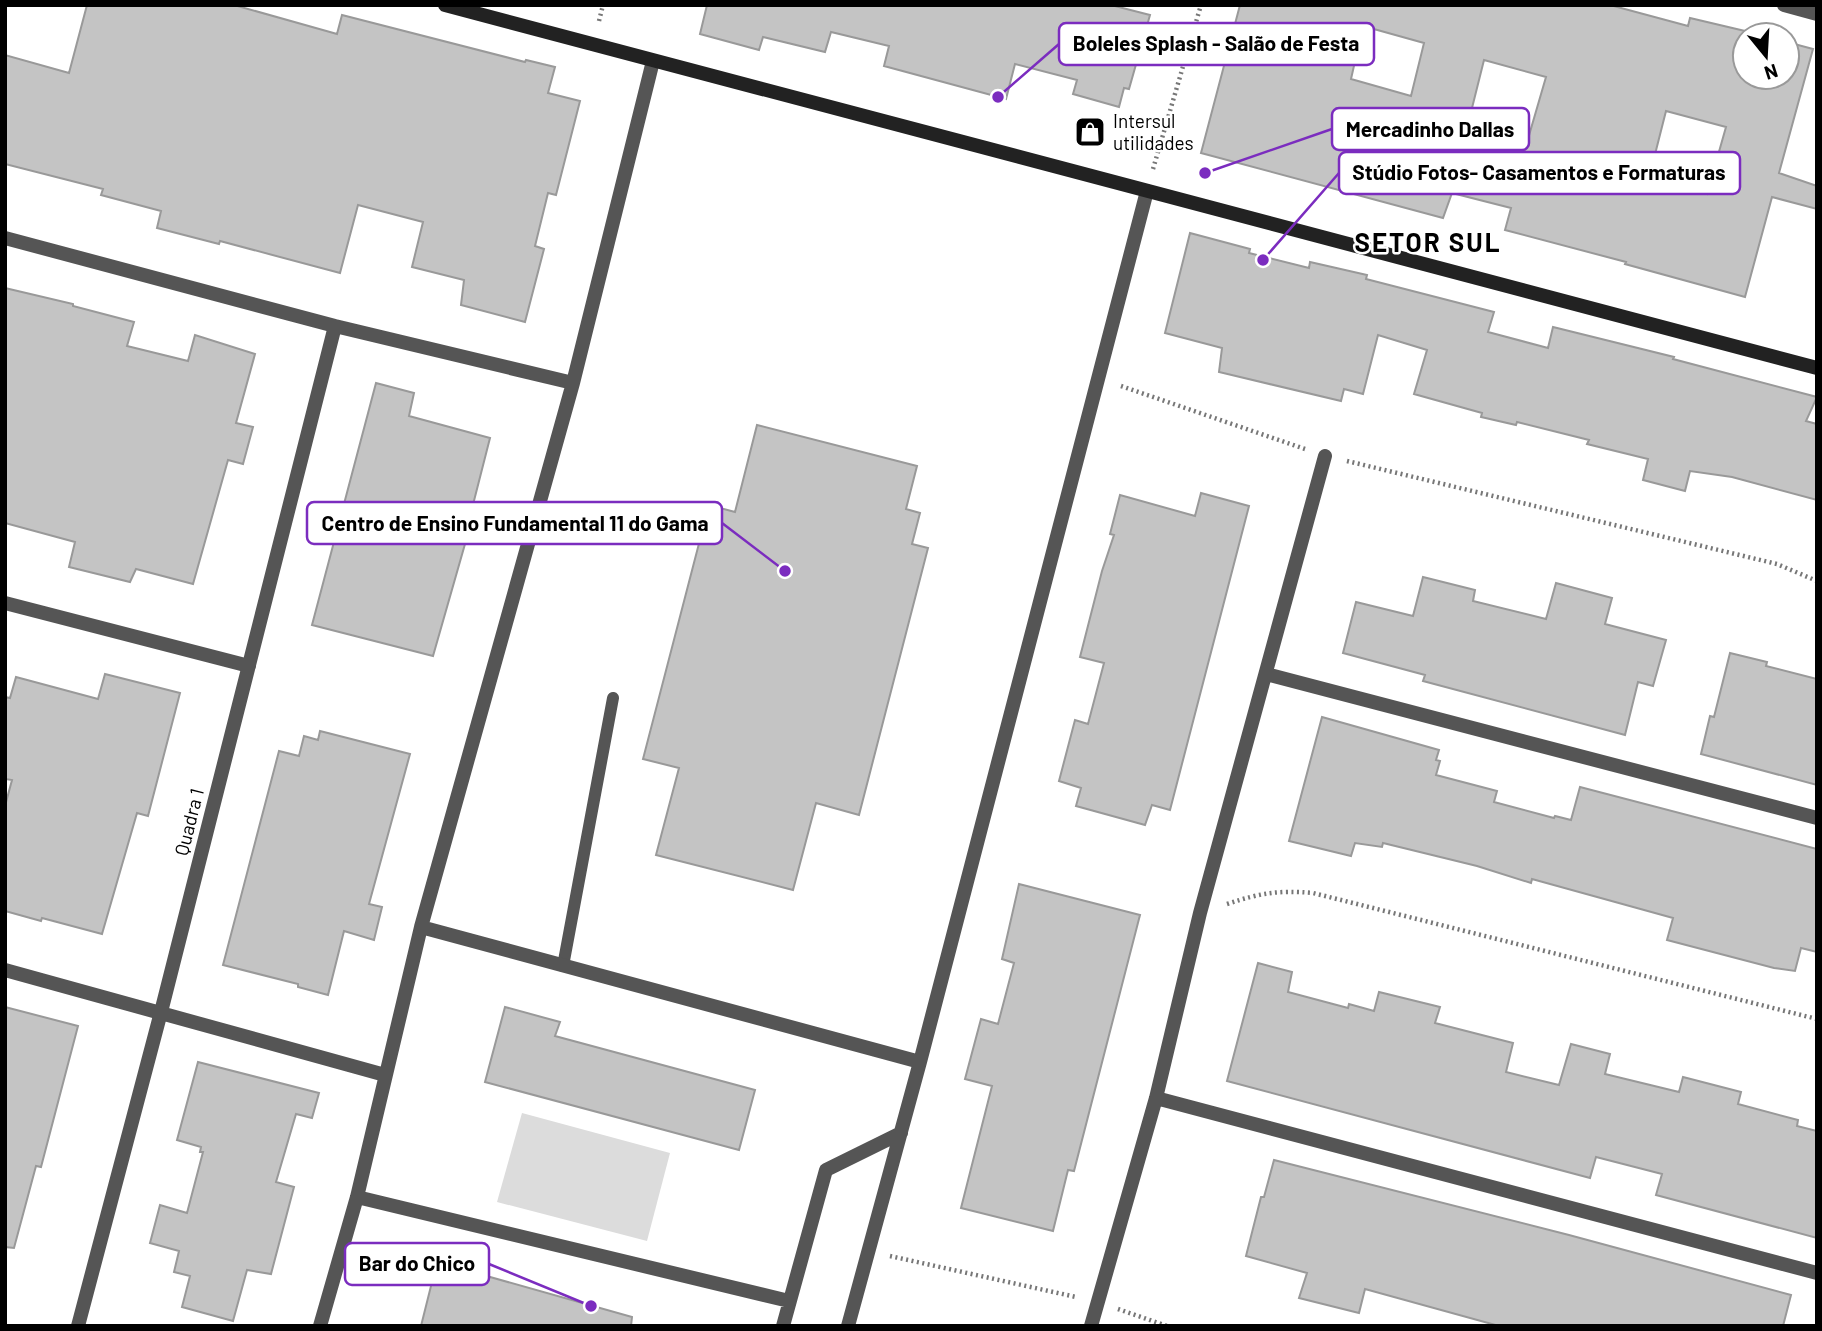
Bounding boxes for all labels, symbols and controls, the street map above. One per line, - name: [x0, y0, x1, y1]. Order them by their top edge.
- north arrow: [1731, 21, 1801, 91]
- callout: Boleles Splash - Salão de Festa: [1059, 23, 1374, 65]
- text: Boleles Splash - Salão de Festa: [1073, 30, 1359, 55]
- text: N: [1762, 60, 1781, 86]
- callout: Mercadinho Dallas: [1332, 108, 1529, 150]
- place label: Intersul utilidades: [1113, 109, 1194, 154]
- shop icon: Intersul utilidades: [1073, 115, 1107, 149]
- text: Mercadinho Dallas: [1346, 116, 1514, 141]
- callout: Stúdio Fotos- Casamentos e Formaturas: [1339, 152, 1740, 194]
- text: Stúdio Fotos- Casamentos e Formaturas: [1352, 159, 1726, 184]
- district label: SETOR SUL: [1354, 226, 1502, 257]
- callout: Centro de Ensino Fundamental 11 do Gama: [307, 502, 722, 544]
- text: Centro de Ensino Fundamental 11 do Gama: [321, 510, 709, 535]
- street label: Quadra 1: [169, 786, 208, 858]
- callout: Bar do Chico: [345, 1243, 489, 1285]
- text: Bar do Chico: [359, 1250, 475, 1275]

